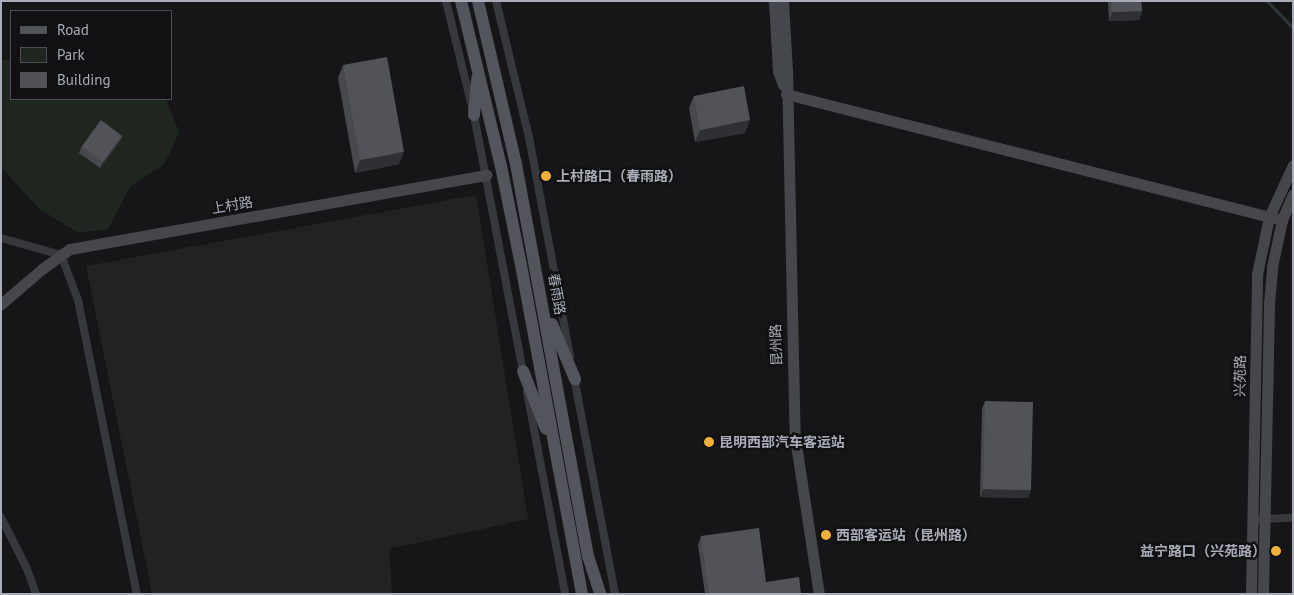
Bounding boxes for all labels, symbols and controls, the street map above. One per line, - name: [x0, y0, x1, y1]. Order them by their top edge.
- legend: [10, 10, 172, 100]
- text: Road: [57, 20, 89, 39]
- text: Park: [57, 45, 85, 64]
- text: Building: [57, 70, 111, 89]
- place label: 上村路口（春雨路）: [556, 168, 682, 184]
- marker: 上村路口（春雨路）: [540, 170, 552, 182]
- street label: 上村路: [210, 193, 254, 217]
- street label: 春雨路: [545, 272, 569, 316]
- street label: 昆州路: [767, 324, 785, 366]
- street label: 兴苑路: [1231, 355, 1249, 397]
- place label: 昆明西部汽车客运站: [719, 434, 845, 450]
- marker: 昆明西部汽车客运站: [703, 436, 715, 448]
- place label: 西部客运站（昆州路）: [836, 527, 976, 543]
- marker: 西部客运站（昆州路）: [820, 529, 832, 541]
- place label: 益宁路口（兴苑路）: [1140, 543, 1266, 559]
- marker: 益宁路口（兴苑路）: [1270, 545, 1282, 557]

